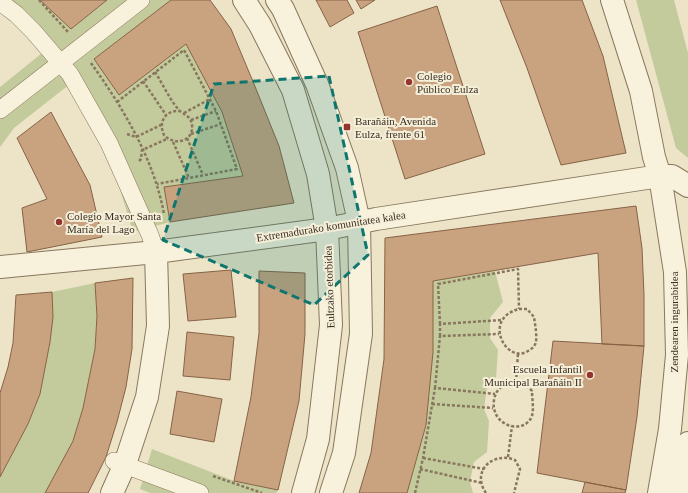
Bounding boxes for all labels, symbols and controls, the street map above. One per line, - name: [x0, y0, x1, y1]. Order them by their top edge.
- place label: Colegio Público Eulza: [417, 70, 479, 95]
- marker: Colegio Público Eulza: [404, 77, 414, 87]
- place label: Barañáin, Avenida Eulza, frente 61: [355, 115, 436, 140]
- marker: Barañáin, Avenida Eulza, frente 61: [342, 122, 352, 132]
- street label: Extremadurako komunitatea kalea: [256, 208, 407, 244]
- place label: Colegio Mayor Santa María del Lago: [67, 210, 161, 235]
- marker: Colegio Mayor Santa María del Lago: [54, 217, 64, 227]
- street label: Eultzako etorbidea: [322, 245, 336, 329]
- street label: Zendearen ingurabidea: [668, 271, 680, 373]
- place label: Escuela Infantil Municipal Barañáin II: [484, 363, 582, 388]
- marker: Escuela Infantil Municipal Barañáin II: [585, 370, 595, 380]

